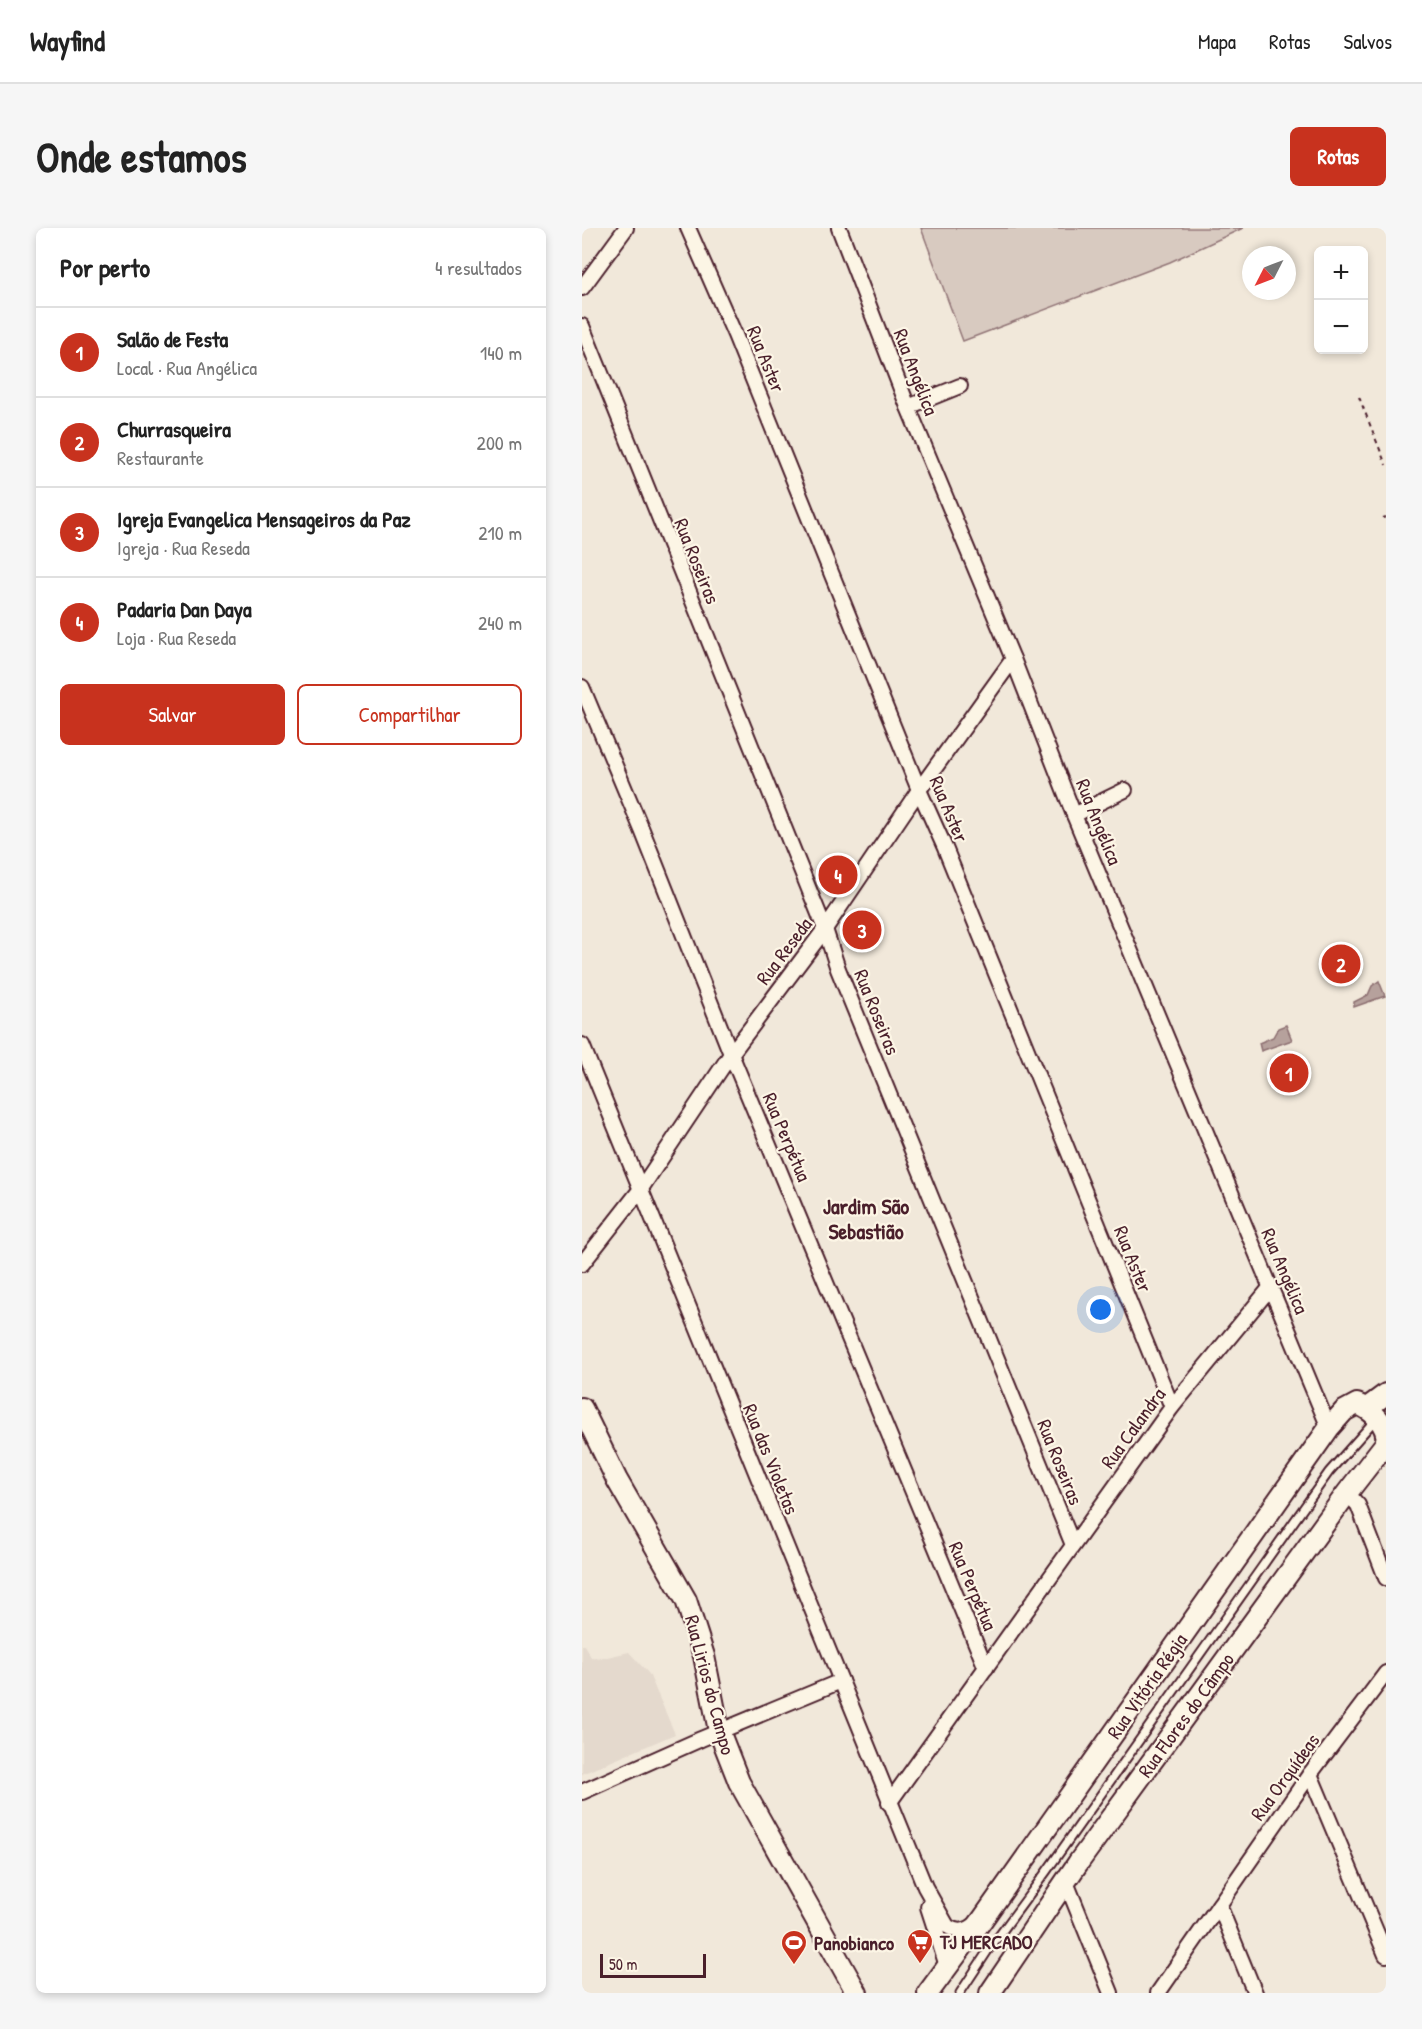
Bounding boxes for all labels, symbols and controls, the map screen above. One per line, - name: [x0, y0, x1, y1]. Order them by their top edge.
- text: Wayfind: [30, 22, 105, 60]
- text: Mapa: [1198, 27, 1236, 56]
- text: Rotas: [1269, 27, 1311, 56]
- text: Salvos: [1344, 27, 1392, 56]
- button: Rotas: [1290, 127, 1386, 186]
- text: Onde estamos: [36, 128, 247, 185]
- north arrow: [1242, 246, 1296, 300]
- map controls: [1314, 246, 1368, 354]
- button: +: [1314, 246, 1368, 300]
- text: Por perto: [60, 250, 150, 285]
- text: 4 resultados: [435, 254, 522, 281]
- button: −: [1314, 300, 1368, 354]
- street label: Rua Aster: [741, 322, 792, 396]
- text: Salão de Festa: [117, 324, 228, 354]
- street label: Rua Angélica: [888, 325, 945, 419]
- text: 1: [76, 339, 83, 366]
- text: 140 m: [480, 339, 522, 366]
- text: Local · Rua Angélica: [117, 354, 257, 381]
- text: Churrasqueira: [117, 414, 231, 444]
- text: 2: [75, 429, 84, 456]
- text: 200 m: [477, 429, 522, 456]
- text: Restaurante: [117, 444, 204, 471]
- text: Igreja Evangelica Mensageiros da Paz: [117, 504, 411, 534]
- street label: Rua Roseiras: [668, 514, 727, 608]
- text: 3: [75, 519, 84, 546]
- text: 210 m: [478, 519, 522, 546]
- text: Igreja · Rua Reseda: [117, 534, 250, 561]
- text: Padaria Dan Daya: [117, 594, 252, 624]
- text: 4: [76, 609, 83, 636]
- text: 240 m: [478, 609, 522, 636]
- text: Loja · Rua Reseda: [117, 624, 236, 651]
- button: Salvar: [60, 684, 285, 745]
- button: Compartilhar: [297, 684, 522, 745]
- street label: Rua Aster: [923, 772, 976, 846]
- street label: Rua Angélica: [1070, 775, 1129, 869]
- pin: 4: [818, 852, 858, 898]
- pin: 3: [842, 908, 882, 952]
- street label: Rua Reseda: [749, 911, 818, 990]
- pin: 2: [1322, 942, 1360, 986]
- street label: Rua Roseiras: [848, 965, 907, 1059]
- pin: 1: [1270, 1050, 1308, 1096]
- street label: Rua Perpétua: [757, 1088, 818, 1186]
- district label: Jardim São Sebastião: [823, 1191, 909, 1246]
- street label: Rua Aster: [1108, 1222, 1159, 1296]
- street label: Rua Angélica: [1255, 1224, 1316, 1318]
- your location: [1086, 1295, 1115, 1324]
- street label: Rua Calandra: [1094, 1382, 1171, 1474]
- street label: Rua das Violetas: [737, 1400, 806, 1518]
- street label: Rua Roseiras: [1031, 1415, 1090, 1509]
- street label: Rua Perpétua: [943, 1537, 1004, 1635]
- street label: Rua Lirios do Campo: [679, 1612, 742, 1758]
- street label: Rua Vitória Régia: [1100, 1627, 1193, 1744]
- street label: Rua Flores do Câmpo: [1131, 1647, 1240, 1782]
- street label: Rua Orquídeas: [1244, 1728, 1325, 1826]
- supermarket icon: TJ MERCADO: [905, 1927, 935, 1965]
- sports icon: Panobianco: [779, 1928, 809, 1966]
- place label: TJ MERCADO: [939, 1928, 1033, 1955]
- place label: Panobianco: [814, 1929, 894, 1956]
- scale bar: [600, 1951, 706, 1978]
- text: 50 m: [609, 1953, 638, 1975]

